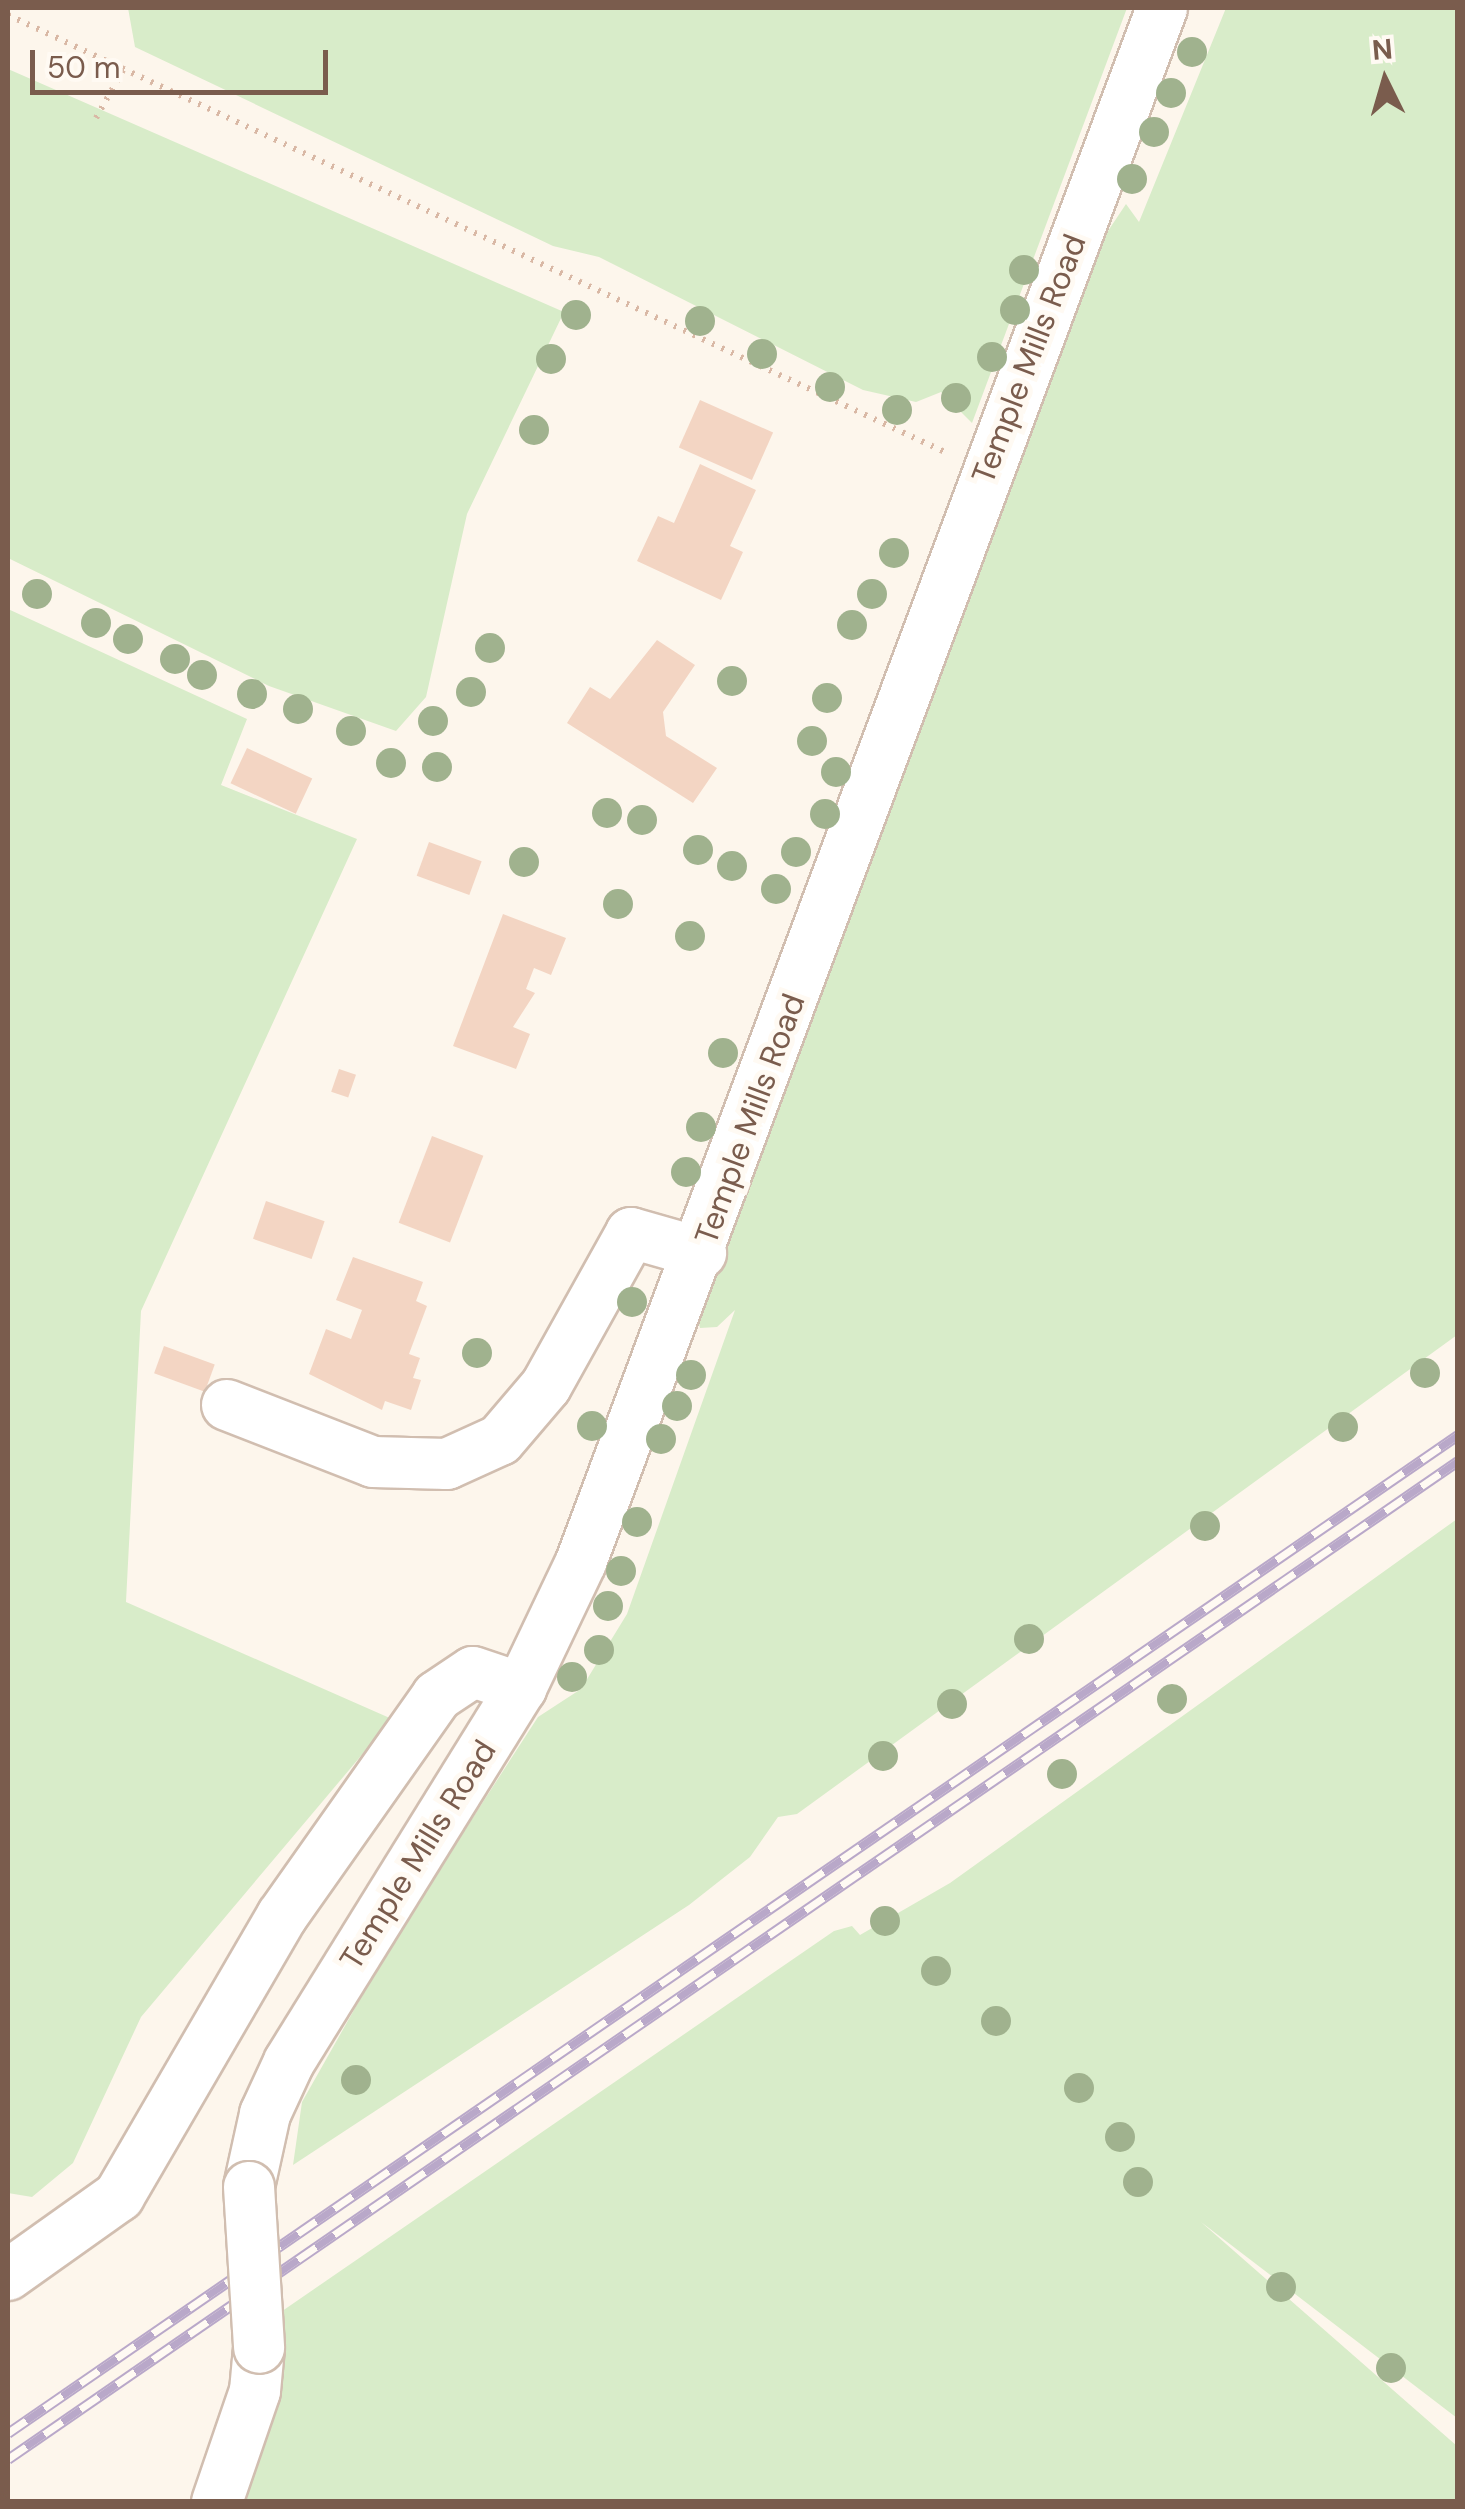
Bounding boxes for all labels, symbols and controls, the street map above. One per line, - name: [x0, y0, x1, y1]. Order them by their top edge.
- scale bar: [35, 30, 332, 92]
- north arrow: [1335, 30, 1435, 130]
- text: N: [1371, 30, 1394, 69]
- text: 50 m: [47, 48, 121, 87]
- street label: Temple Mills Road: [964, 229, 1094, 489]
- street label: Temple Mills Road: [687, 989, 813, 1249]
- street label: Temple Mills Road: [332, 1733, 504, 1977]

